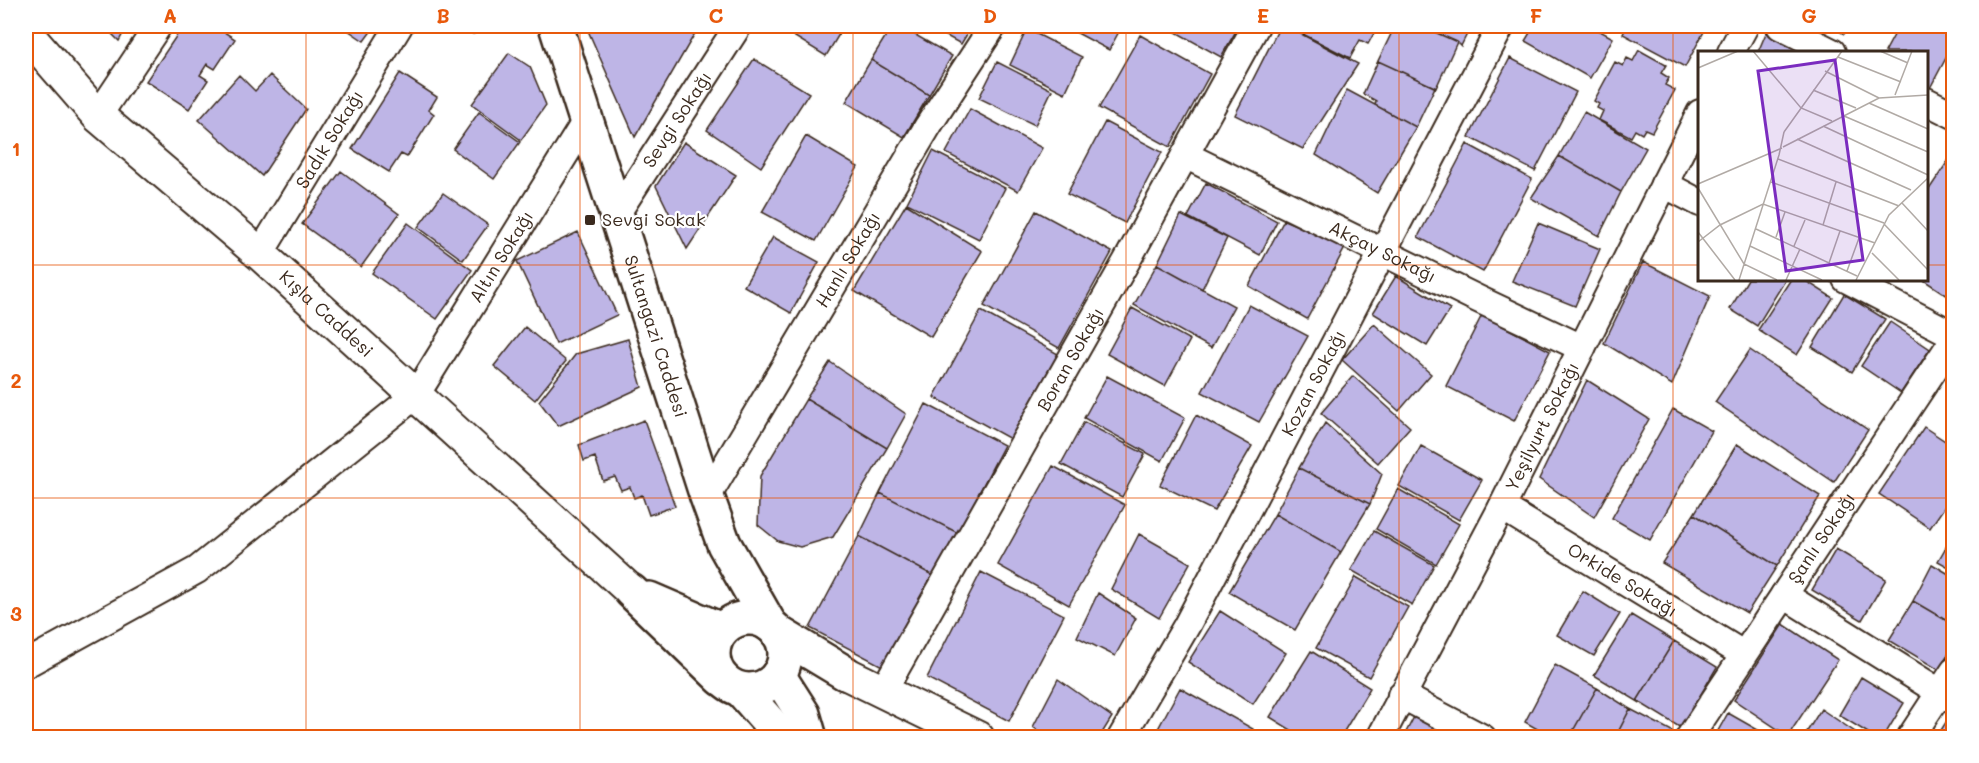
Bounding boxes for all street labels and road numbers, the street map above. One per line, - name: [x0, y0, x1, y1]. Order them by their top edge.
- street label: Sevgi Sokağı: [636, 66, 716, 172]
- street label: Sadık Sokağı: [290, 85, 368, 193]
- street label: Altın Sokağı: [463, 206, 538, 307]
- street label: Hanlı Sokağı: [810, 207, 885, 312]
- street label: Akçay Sokağı: [1325, 215, 1441, 288]
- street label: Sultangazi Caddesi: [619, 252, 694, 420]
- street label: Kışla Caddesi: [275, 264, 379, 362]
- street label: Boran Sokağı: [1031, 303, 1109, 415]
- street label: Kozan Sokağı: [1275, 326, 1351, 440]
- street label: Yeşilyurt Sokağı: [1499, 358, 1584, 495]
- street label: Şanlı Sokağı: [1782, 487, 1860, 588]
- street label: Orkide Sokağı: [1564, 537, 1682, 622]

